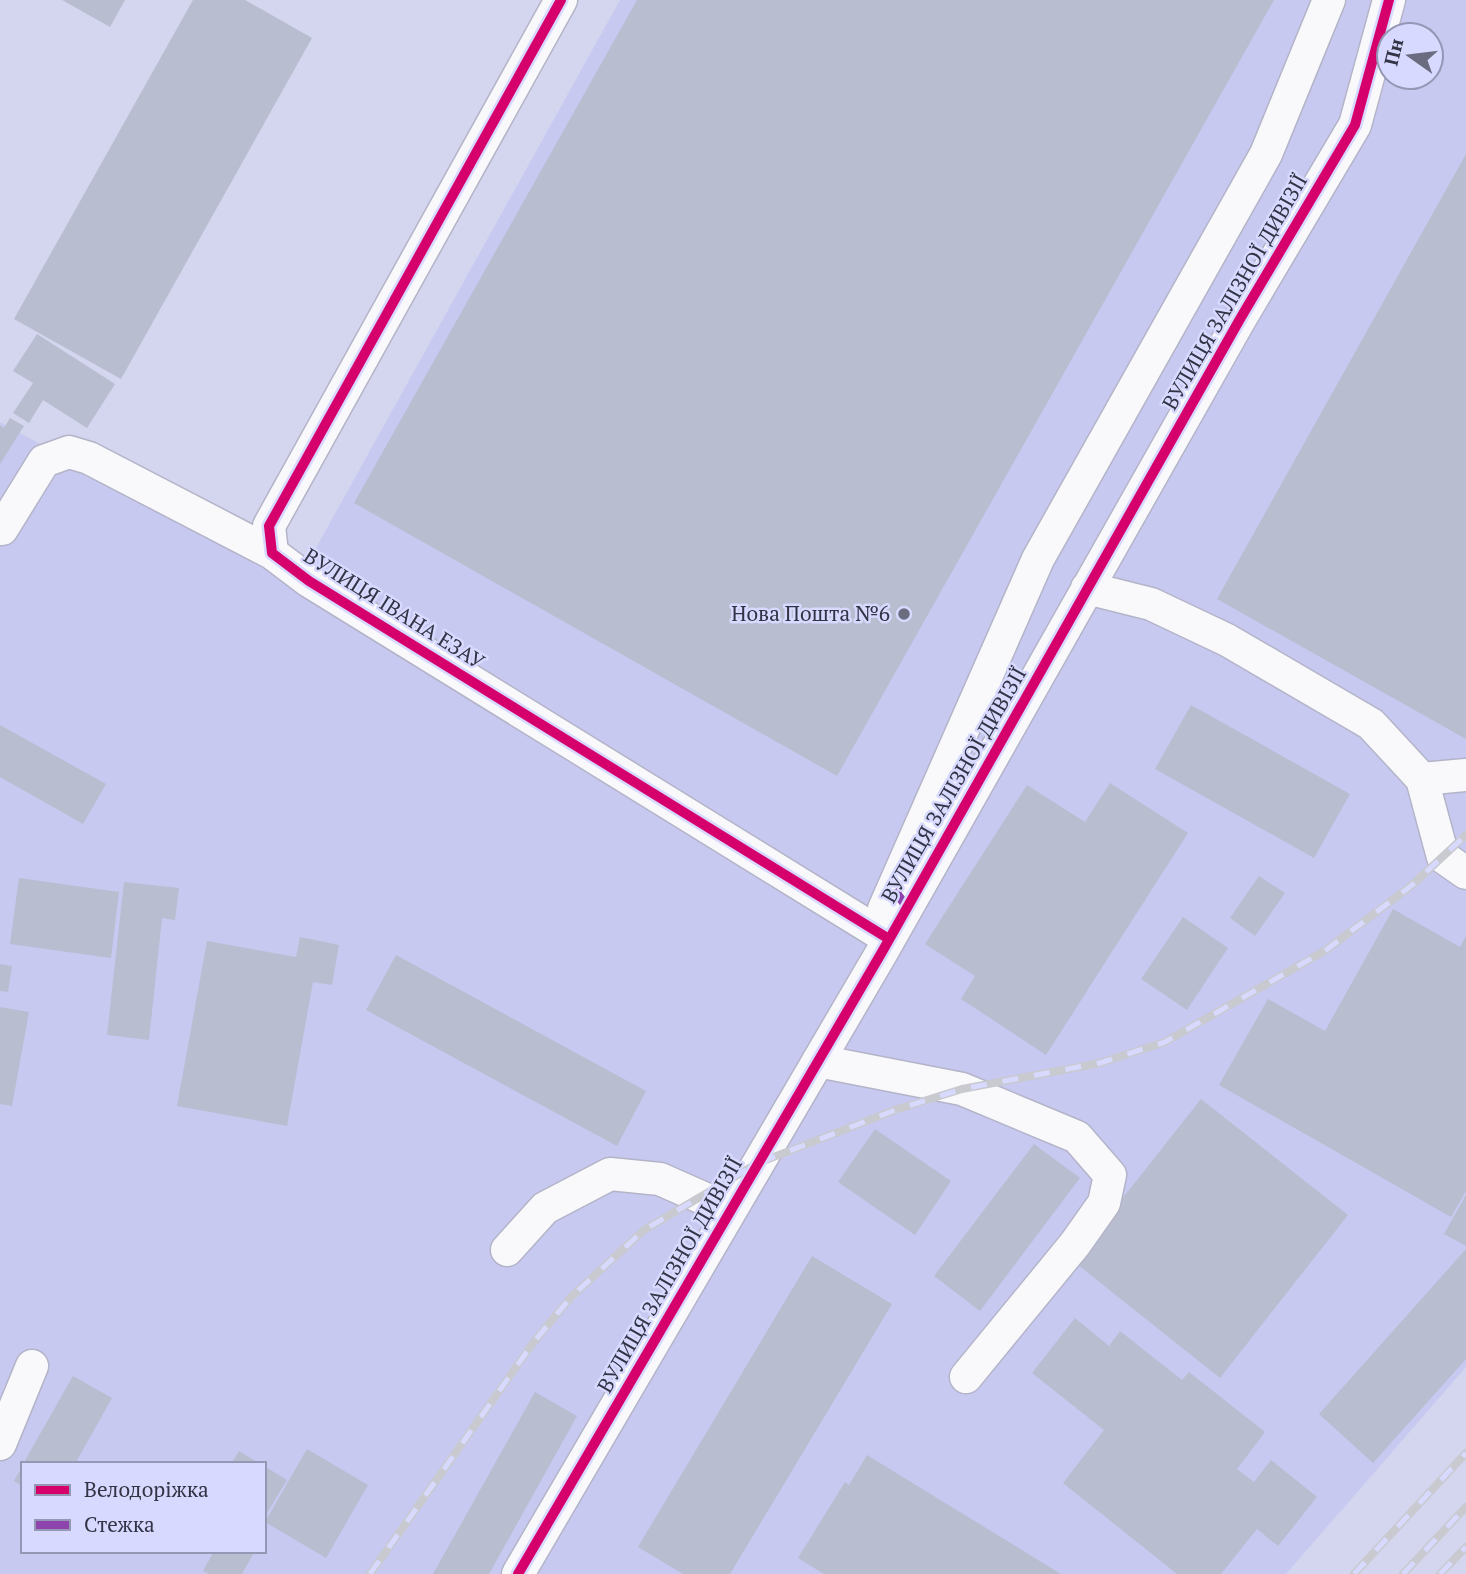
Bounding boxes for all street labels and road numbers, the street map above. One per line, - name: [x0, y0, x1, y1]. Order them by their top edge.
- street label: ВУЛИЦЯ ЗАЛІЗНОЇ ДИВІЗІЇ: [1155, 169, 1313, 414]
- street label: ВУЛИЦЯ ІВАНА ЕЗАУ: [299, 541, 490, 675]
- street label: ВУЛИЦЯ ЗАЛІЗНОЇ ДИВІЗІЇ: [874, 662, 1032, 907]
- street label: ВУЛИЦЯ ЗАЛІЗНОЇ ДИВІЗІЇ: [590, 1152, 748, 1397]

